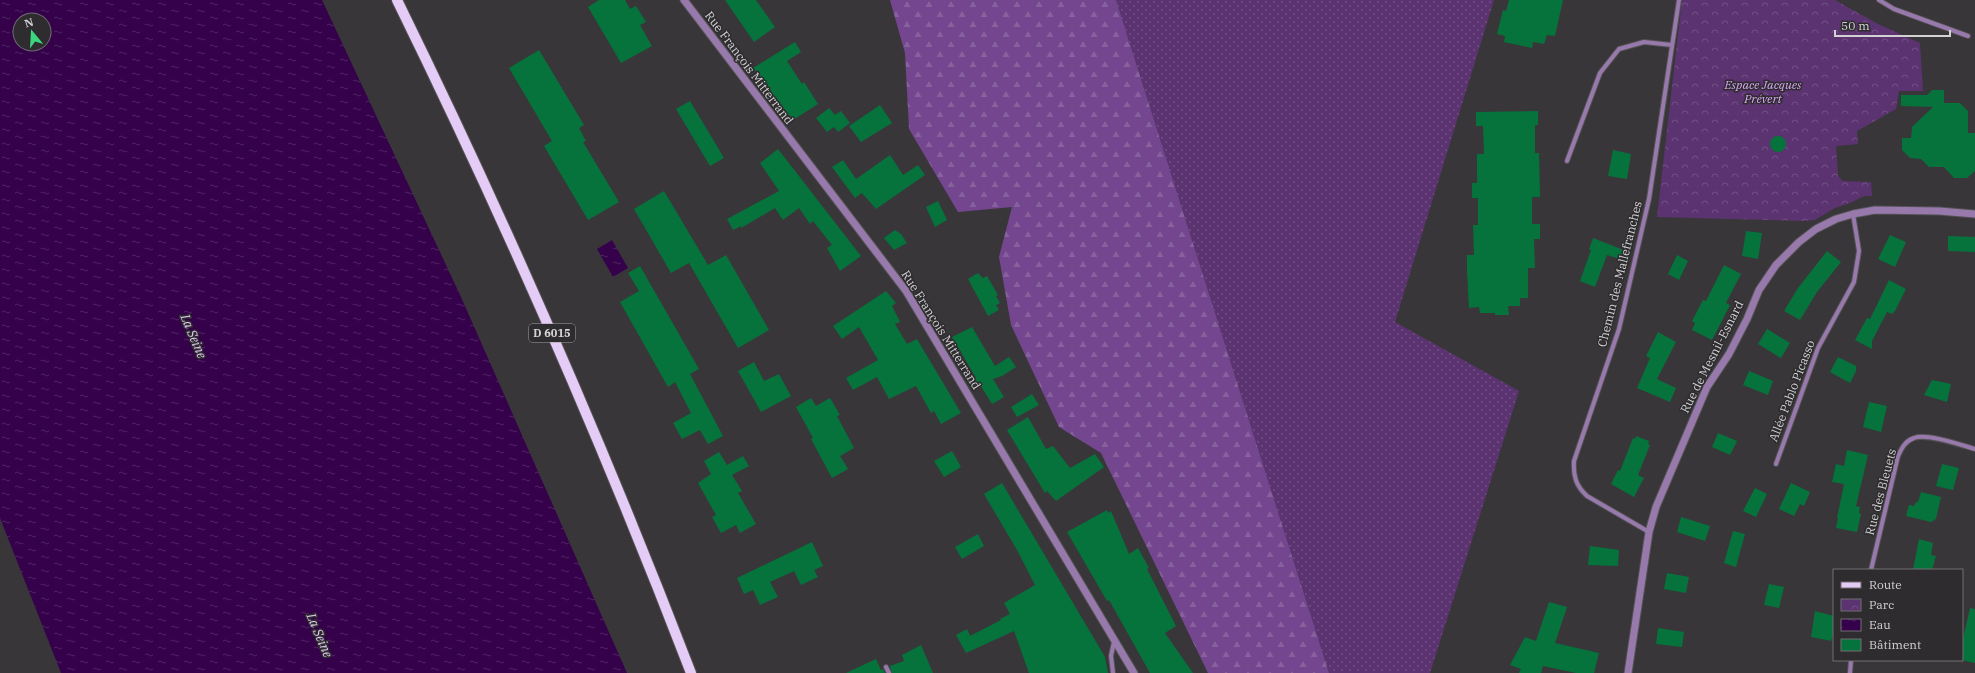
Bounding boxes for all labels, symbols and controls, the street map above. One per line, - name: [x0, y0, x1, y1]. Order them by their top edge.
- street label: Rue François Mitterrand: [702, 8, 797, 127]
- north arrow: [12, 12, 52, 52]
- scale bar: [1835, 12, 1950, 38]
- text: N: [23, 14, 35, 30]
- text: 50 m: [1841, 18, 1870, 33]
- park label: Espace Jacques Prévert: [1724, 77, 1802, 106]
- street label: Chemin des Mallefranches: [1594, 199, 1645, 348]
- street label: Rue François Mitterrand: [899, 267, 984, 392]
- street label: Rue de Mesnil-Esnard: [1677, 298, 1746, 415]
- water label: La Seine: [176, 310, 211, 361]
- road number: D 6015: [529, 324, 575, 342]
- street label: Allée Pablo Picasso: [1765, 338, 1818, 444]
- street label: Rue des Bleuets: [1862, 447, 1899, 537]
- legend: [1833, 569, 1963, 661]
- text: Route: [1869, 577, 1902, 592]
- text: Parc: [1869, 597, 1894, 612]
- water label: La Seine: [302, 609, 337, 660]
- text: Eau: [1869, 617, 1891, 632]
- text: Bâtiment: [1869, 637, 1921, 652]

